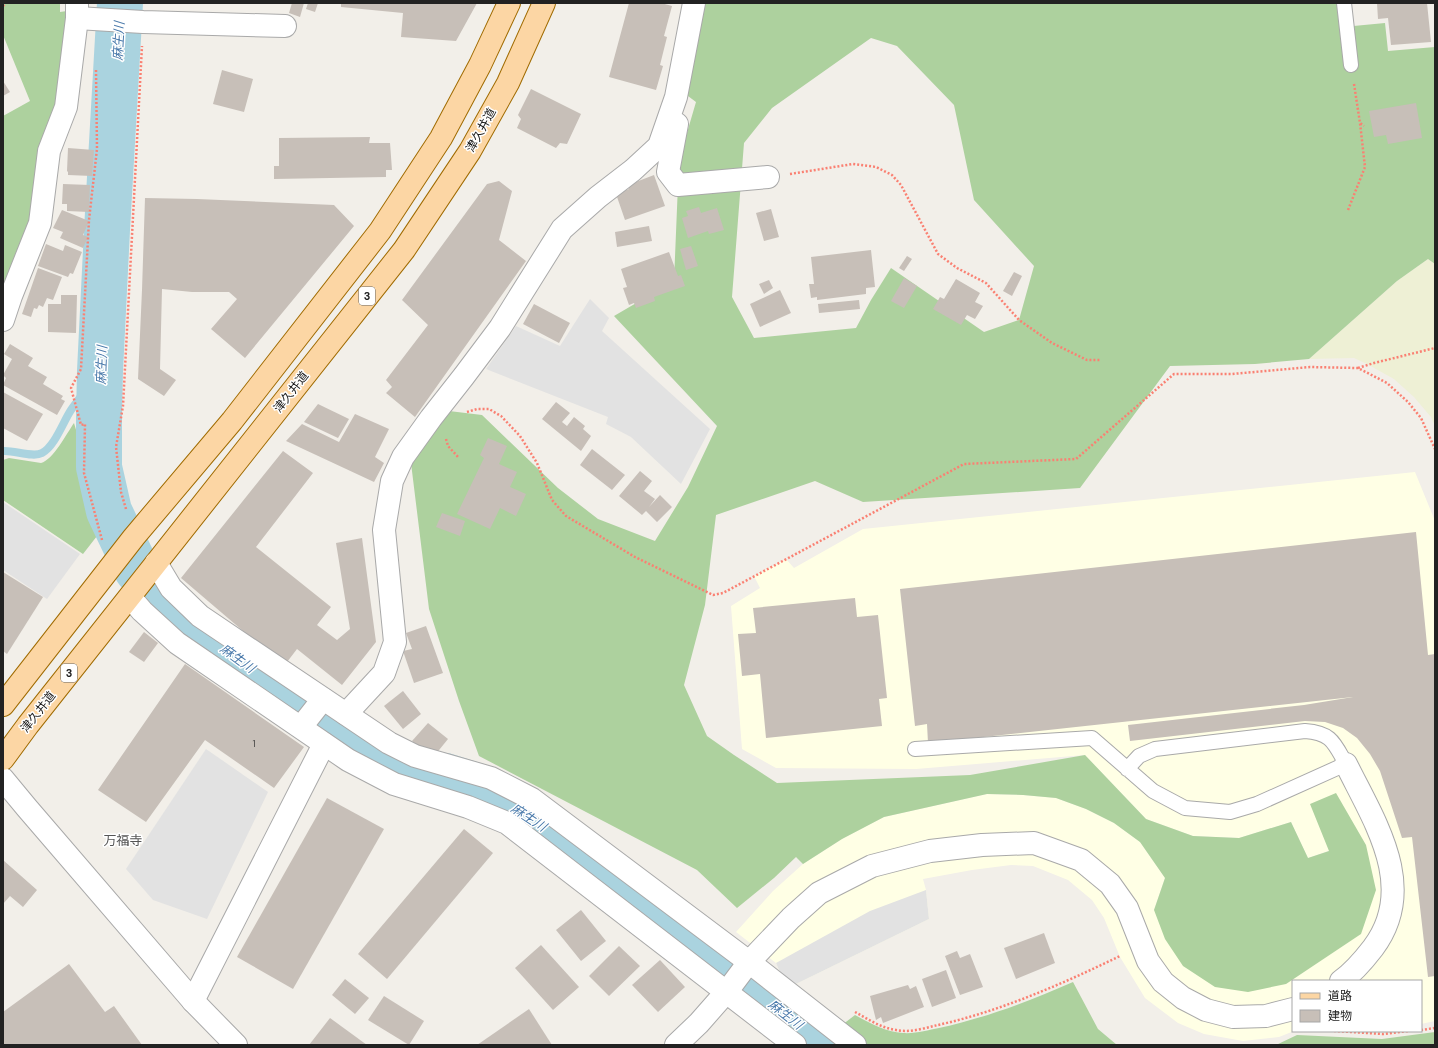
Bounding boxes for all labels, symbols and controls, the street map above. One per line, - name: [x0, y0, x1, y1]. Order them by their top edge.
- water label: 麻生川: [109, 19, 128, 61]
- street label: 津久井道: [462, 105, 500, 155]
- road number: 3: [359, 287, 375, 305]
- water label: 麻生川: [92, 343, 111, 385]
- street label: 津久井道: [270, 368, 312, 416]
- water label: 麻生川: [217, 640, 260, 678]
- road number: 3: [61, 664, 77, 682]
- street label: 津久井道: [17, 688, 59, 736]
- house number: 1: [252, 737, 256, 750]
- water label: 麻生川: [508, 800, 551, 836]
- district label: 万福寺: [103, 832, 143, 849]
- legend: [1292, 980, 1422, 1032]
- text: 道路: [1328, 988, 1352, 1004]
- water label: 麻生川: [765, 996, 808, 1034]
- text: 建物: [1328, 1008, 1352, 1024]

